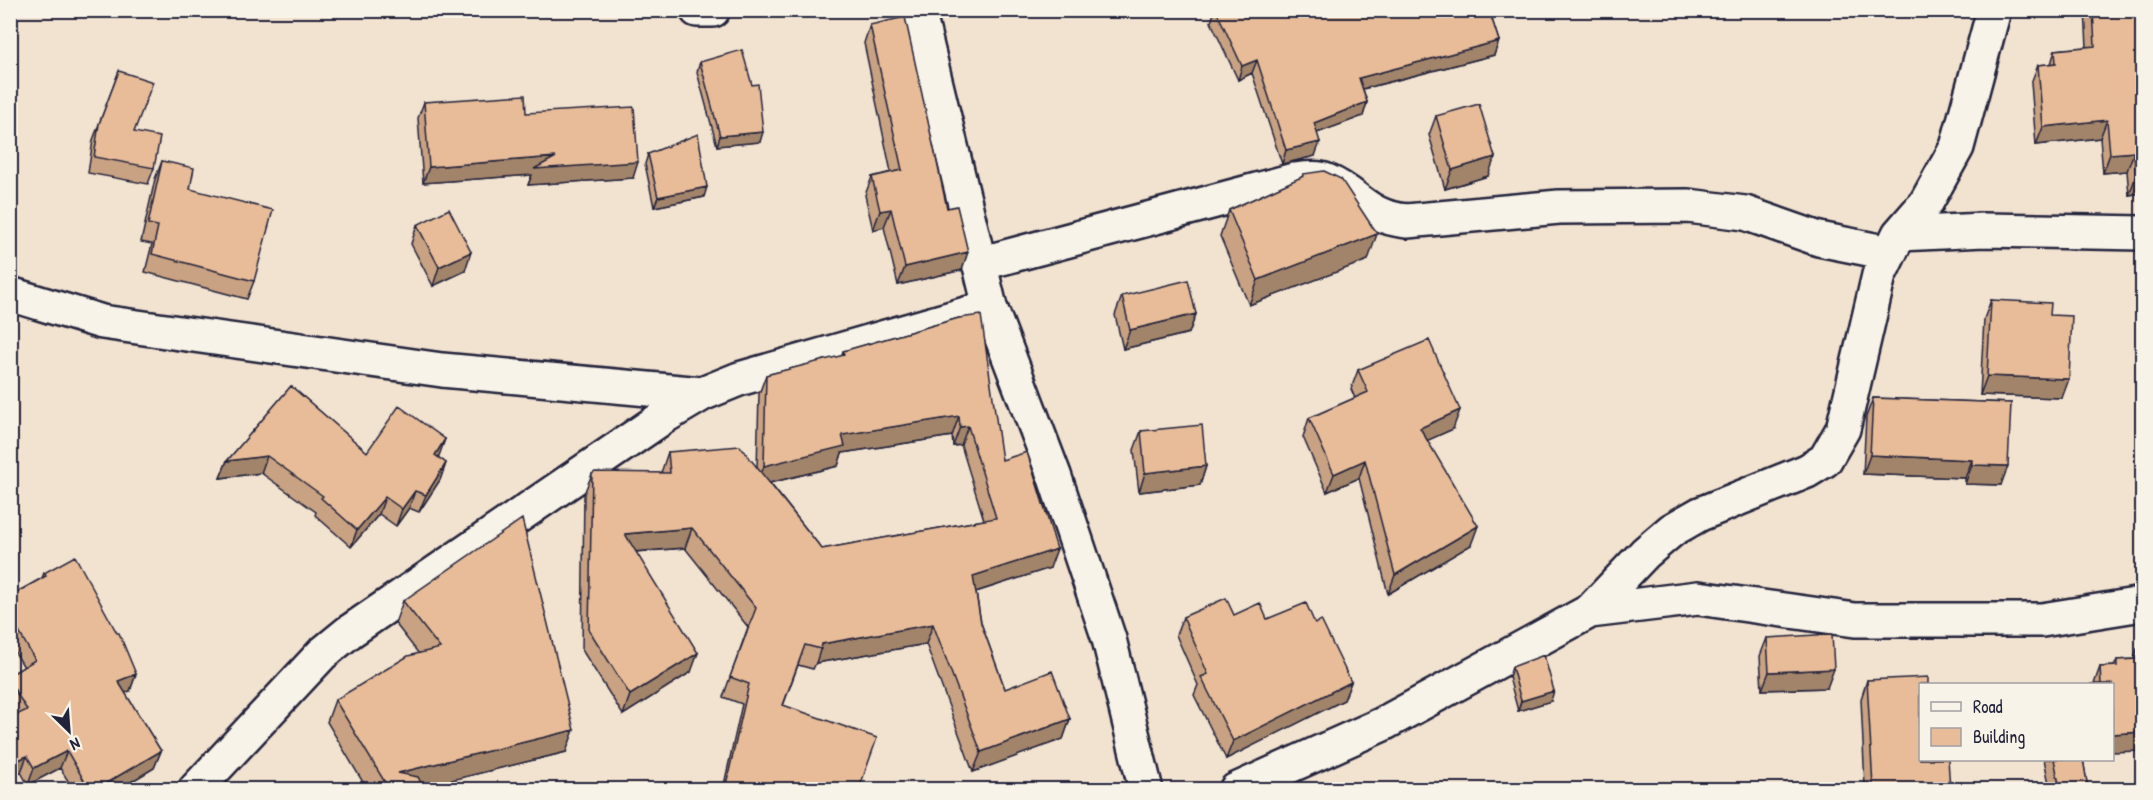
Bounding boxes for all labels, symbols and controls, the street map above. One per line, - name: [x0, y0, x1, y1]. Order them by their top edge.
- legend: [1919, 683, 2114, 761]
- text: Road: [1973, 694, 2003, 719]
- north arrow: [39, 701, 99, 761]
- text: Building: [1973, 724, 2025, 749]
- text: N: [66, 733, 84, 757]

